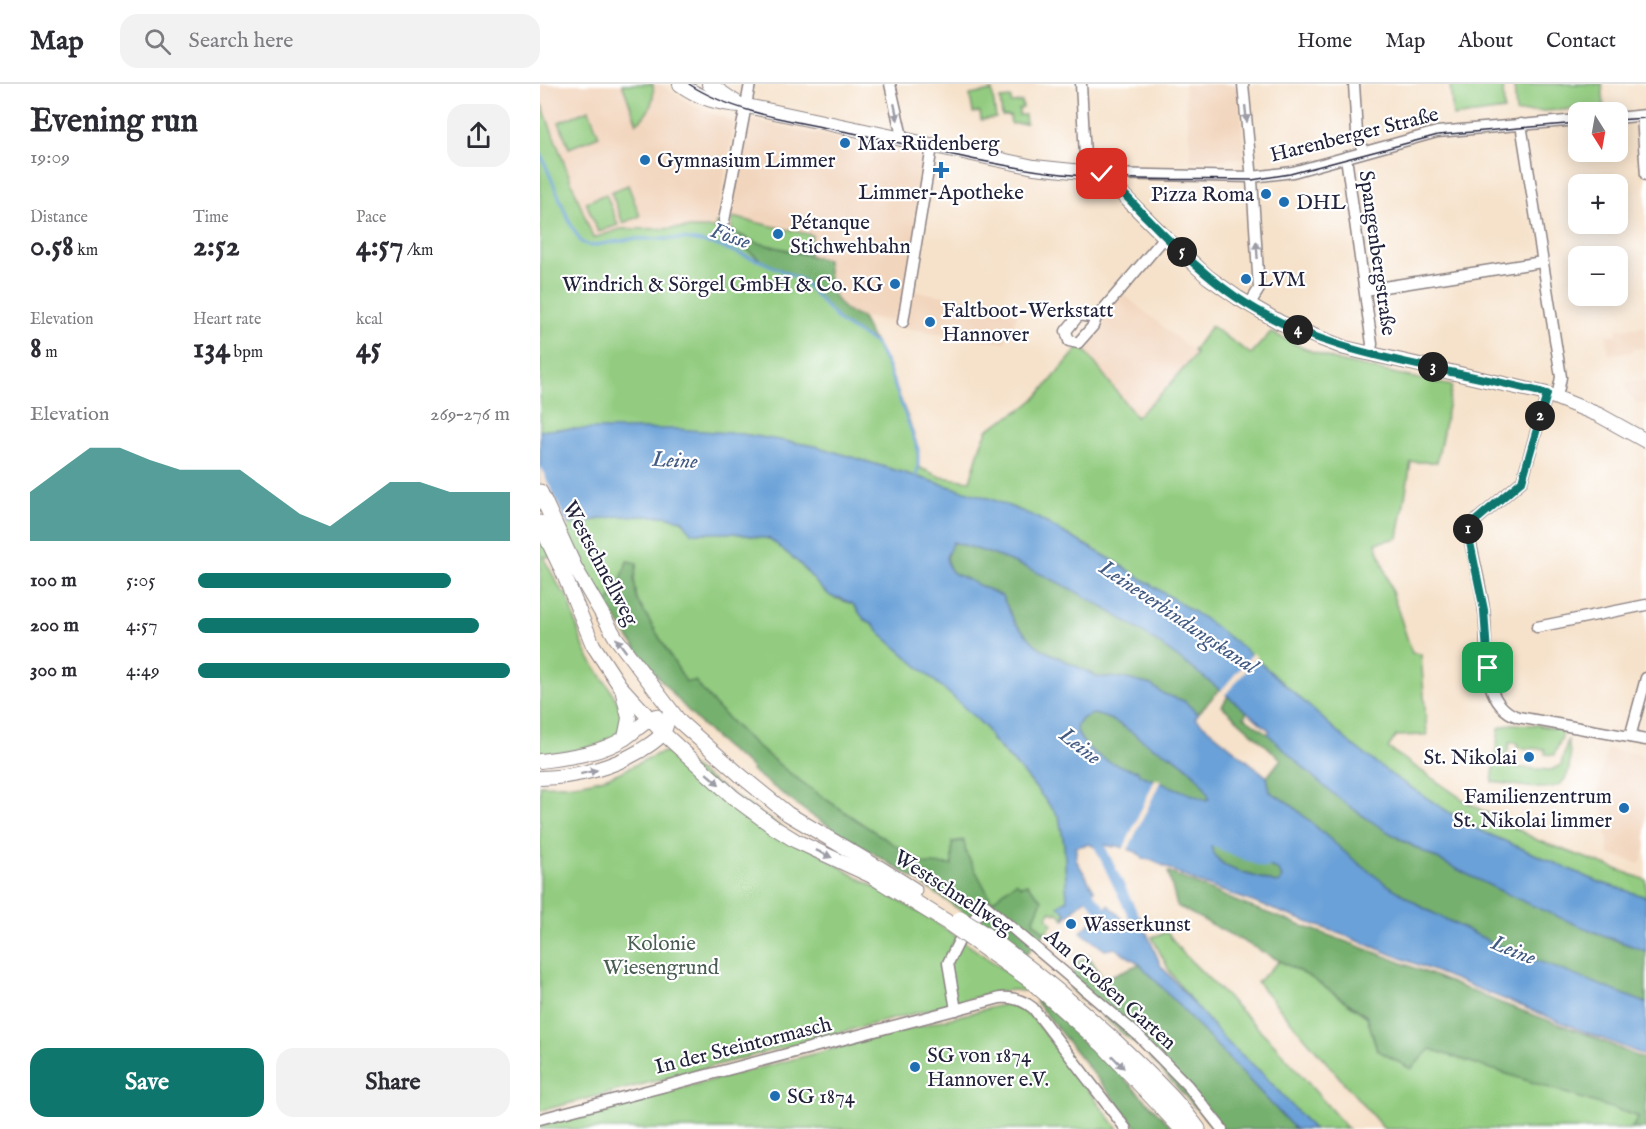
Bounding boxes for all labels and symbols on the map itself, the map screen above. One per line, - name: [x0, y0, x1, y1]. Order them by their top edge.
- street label: Harenberger Straße: [1267, 101, 1442, 169]
- north arrow: [1568, 102, 1628, 162]
- one-way arrow: [892, 103, 901, 122]
- one-way arrow: [1241, 105, 1251, 124]
- place label: Max Rüdenberg: [857, 131, 1000, 158]
- marker: Max Rüdenberg: [838, 136, 852, 150]
- place label: Gymnasium Limmer: [657, 148, 836, 175]
- pin: [1076, 148, 1127, 199]
- marker: Gymnasium Limmer: [638, 153, 652, 167]
- marker: Limmer-Apotheke: [934, 163, 948, 177]
- street label: Spangenbergstraße: [1352, 169, 1402, 338]
- place label: Limmer-Apotheke: [858, 180, 1024, 207]
- place label: Pizza Roma: [1151, 182, 1255, 209]
- marker: Pizza Roma: [1259, 187, 1273, 201]
- place label: DHL: [1296, 190, 1346, 217]
- marker: DHL: [1277, 195, 1291, 209]
- place label: Pétanque Stichwehbahn: [790, 210, 911, 261]
- water label: Fösse: [707, 217, 755, 257]
- marker: Pétanque Stichwehbahn: [771, 227, 785, 241]
- pin: 5: [1167, 237, 1197, 267]
- one-way arrow: [1252, 240, 1262, 259]
- place label: LVM: [1258, 267, 1306, 294]
- place label: Windrich & Sörgel GmbH & Co. KG: [562, 272, 883, 299]
- marker: LVM: [1239, 272, 1253, 286]
- marker: Windrich & Sörgel GmbH & Co. KG: [888, 277, 902, 291]
- place label: Faltboot-Werkstatt Hannover: [942, 298, 1113, 349]
- marker: Faltboot-Werkstatt Hannover: [923, 315, 937, 329]
- pin: 4: [1283, 315, 1313, 345]
- pin: 3: [1418, 352, 1448, 382]
- pin: 2: [1525, 401, 1555, 431]
- water label: Leine: [650, 446, 699, 476]
- street label: Westschnellweg: [555, 497, 644, 631]
- pin: 1: [1453, 514, 1483, 544]
- water label: Leineverbindungskanal: [1092, 554, 1264, 682]
- one-way arrow: [615, 637, 627, 653]
- pin: [1462, 642, 1513, 693]
- water label: Leine: [1052, 721, 1107, 772]
- place label: St. Nikolai: [1424, 745, 1517, 772]
- marker: St. Nikolai: [1522, 750, 1536, 764]
- one-way arrow: [580, 767, 599, 776]
- one-way arrow: [705, 772, 720, 785]
- place label: Familienzentrum St. Nikolai limmer: [1453, 784, 1612, 835]
- marker: Familienzentrum St. Nikolai limmer: [1617, 801, 1631, 815]
- street label: Westschnellweg: [888, 845, 1019, 942]
- one-way arrow: [815, 849, 833, 859]
- place label: Wasserkunst: [1083, 912, 1191, 939]
- marker: Wasserkunst: [1064, 917, 1078, 931]
- street label: Am Großen Garten: [1038, 923, 1182, 1057]
- water label: Leine: [1486, 929, 1540, 973]
- park label: Kolonie Wiesengrund: [603, 931, 720, 982]
- street label: In der Steintormasch: [652, 1011, 835, 1081]
- place label: SG von 1874 Hannover e.V.: [927, 1043, 1049, 1094]
- one-way arrow: [1111, 1054, 1125, 1068]
- marker: SG von 1874 Hannover e.V.: [908, 1060, 922, 1074]
- place label: SG 1874: [787, 1084, 856, 1111]
- marker: SG 1874: [768, 1089, 782, 1103]

